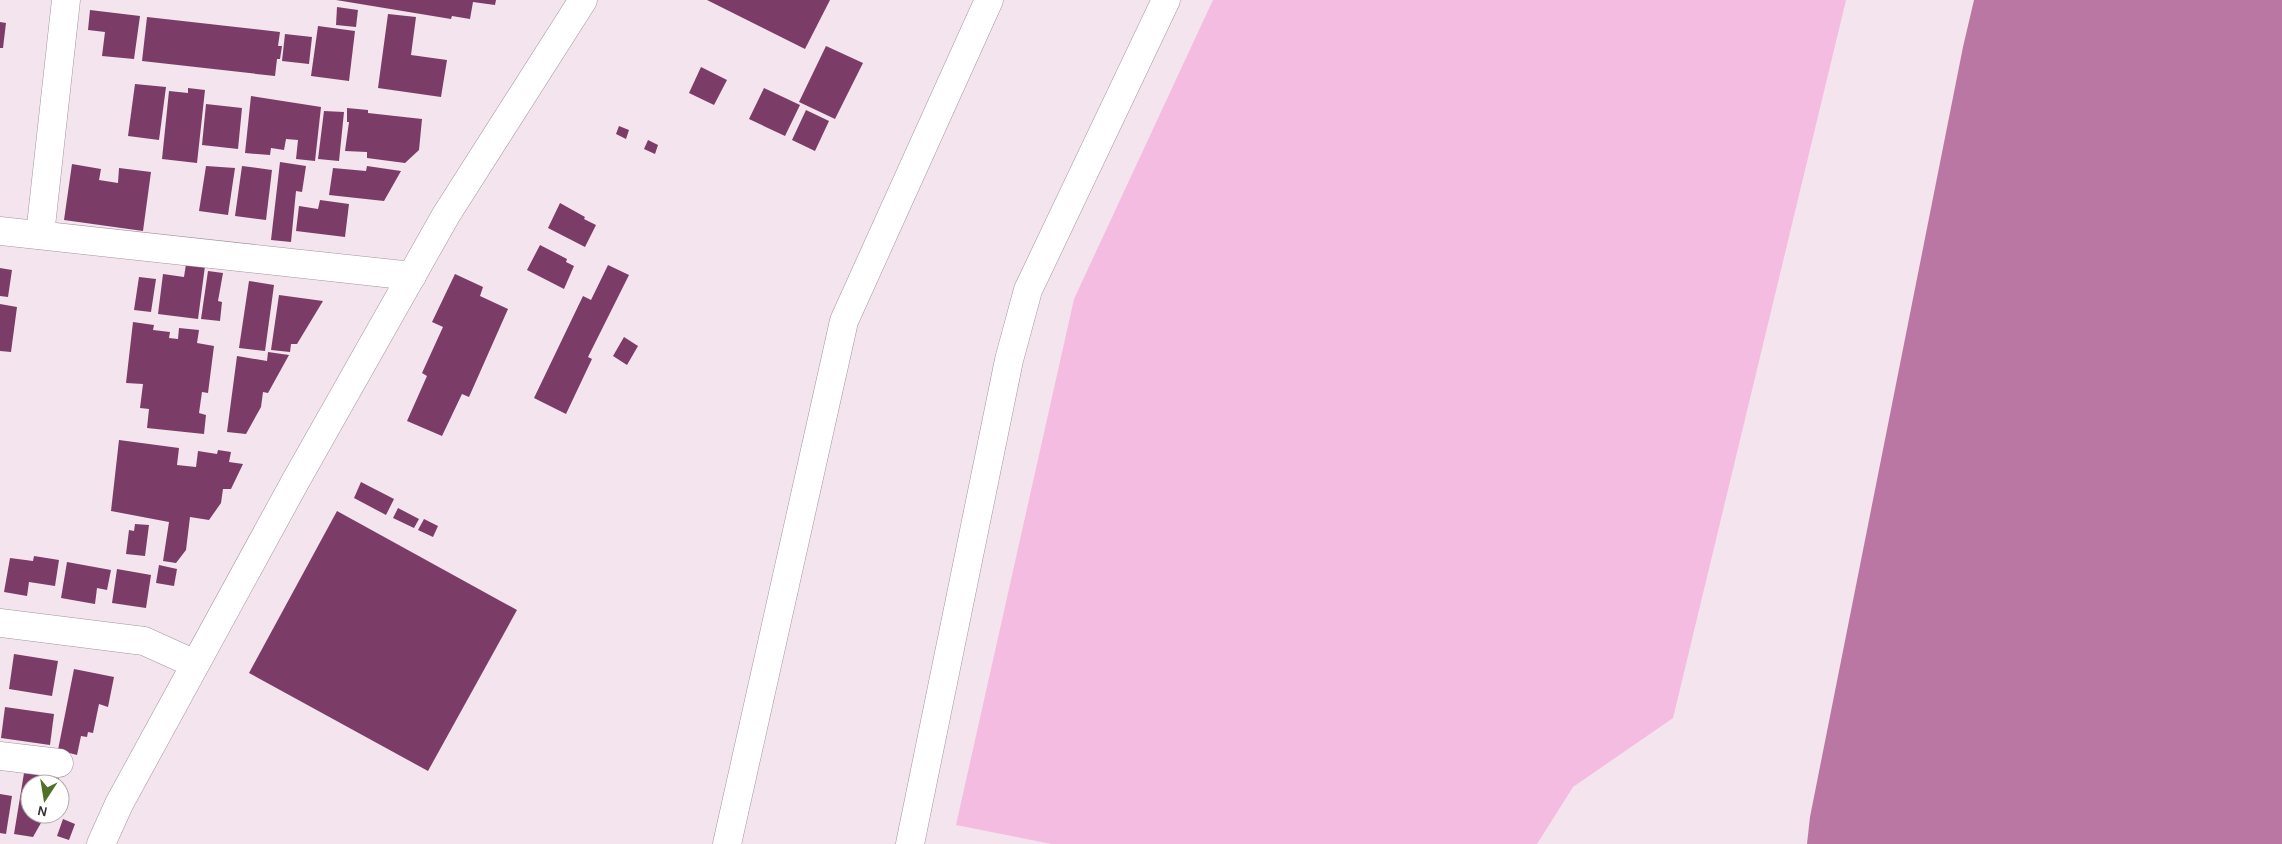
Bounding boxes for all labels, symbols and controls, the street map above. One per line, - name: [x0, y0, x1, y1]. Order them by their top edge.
- north arrow: [20, 774, 70, 824]
- text: N: [36, 802, 49, 821]

